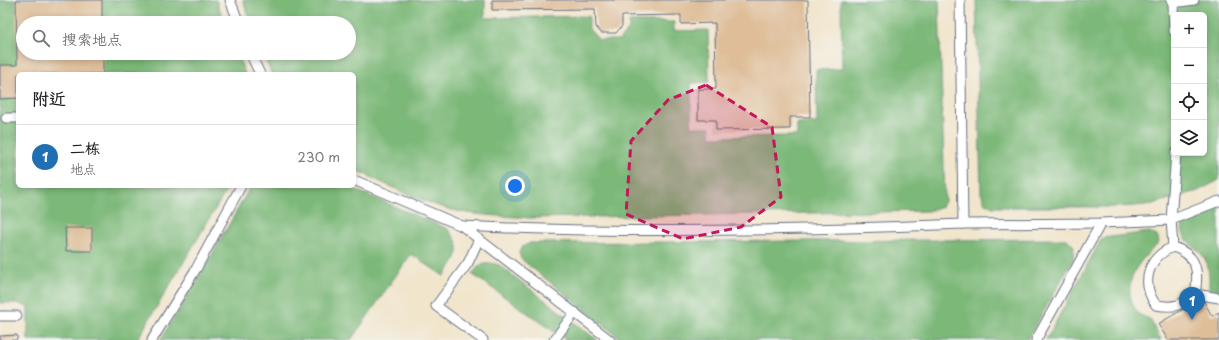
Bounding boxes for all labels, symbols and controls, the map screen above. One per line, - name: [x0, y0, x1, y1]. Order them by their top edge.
- map controls: [1171, 12, 1207, 156]
- button: +: [1171, 12, 1207, 48]
- search box: [16, 16, 356, 60]
- icon: search: [30, 27, 52, 49]
- text: 搜索地点: [62, 27, 122, 50]
- button: −: [1171, 48, 1207, 84]
- button: locate: [1171, 84, 1207, 120]
- text: 附近: [32, 85, 66, 111]
- button: layers: [1171, 120, 1207, 156]
- text: 二栋: [70, 136, 100, 159]
- text: 1: [42, 147, 48, 166]
- text: 230 m: [298, 147, 340, 166]
- text: 地点: [70, 159, 96, 178]
- your location: [505, 176, 525, 196]
- pin: 1: [1179, 287, 1205, 320]

